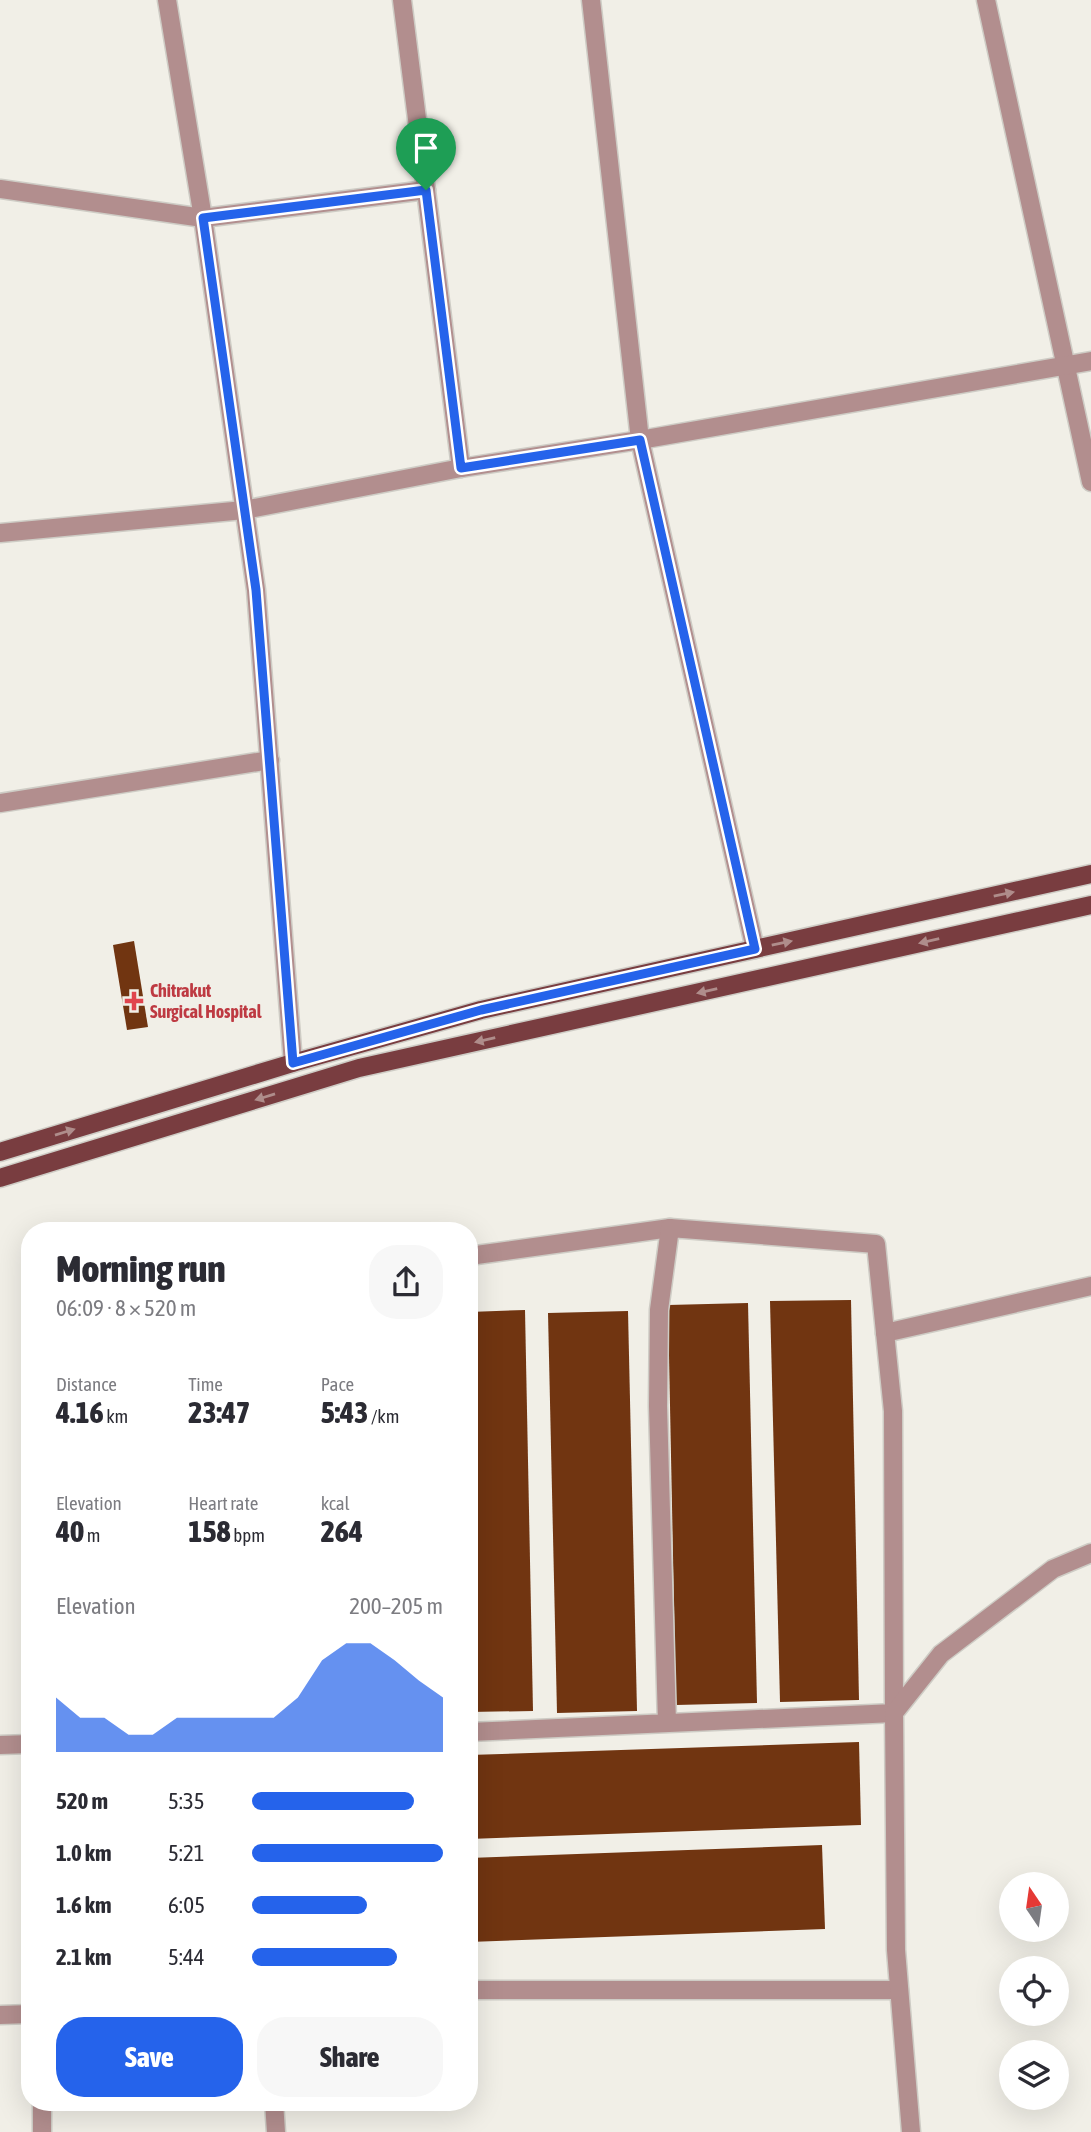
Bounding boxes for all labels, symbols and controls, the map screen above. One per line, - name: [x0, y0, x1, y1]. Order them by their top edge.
- pin: [396, 118, 456, 190]
- icon: arrive: [407, 129, 445, 167]
- one-way arrow: [993, 888, 1015, 899]
- one-way arrow: [918, 936, 940, 947]
- one-way arrow: [771, 937, 793, 948]
- place label: Chitrakut Surgical Hospital: [150, 980, 262, 1022]
- one-way arrow: [696, 985, 718, 996]
- marker: Chitrakut Surgical Hospital: [124, 991, 144, 1011]
- one-way arrow: [474, 1035, 496, 1046]
- one-way arrow: [254, 1093, 275, 1103]
- one-way arrow: [55, 1127, 76, 1137]
- button: share: [369, 1245, 443, 1319]
- text: Morning run: [56, 1247, 226, 1290]
- text: 06:09 · 8 × 520 m: [56, 1295, 196, 1321]
- text: Distance: [56, 1373, 117, 1395]
- text: Time: [188, 1373, 223, 1395]
- text: Pace: [321, 1373, 354, 1395]
- text: 4.16: [56, 1395, 104, 1429]
- text: 23:47: [188, 1395, 250, 1429]
- text: 5:43: [321, 1395, 368, 1429]
- text: km: [104, 1405, 128, 1427]
- text: /km: [368, 1405, 399, 1427]
- text: Elevation: [56, 1492, 122, 1514]
- text: Heart rate: [188, 1492, 258, 1514]
- text: kcal: [321, 1492, 350, 1514]
- text: 40: [56, 1514, 84, 1548]
- text: 158: [188, 1514, 231, 1548]
- text: 264: [321, 1514, 363, 1548]
- text: m: [84, 1524, 101, 1546]
- text: bpm: [231, 1524, 265, 1546]
- text: Elevation: [56, 1593, 136, 1619]
- text: 200–205 m: [349, 1593, 443, 1619]
- text: 520 m: [56, 1788, 108, 1814]
- text: 5:35: [168, 1788, 205, 1814]
- text: 1.0 km: [56, 1840, 112, 1866]
- text: 5:21: [168, 1840, 205, 1866]
- north arrow: [999, 1872, 1069, 1942]
- map controls: [999, 1872, 1069, 2110]
- text: 1.6 km: [56, 1892, 112, 1918]
- text: 6:05: [168, 1892, 205, 1918]
- text: 2.1 km: [56, 1944, 112, 1970]
- text: 5:44: [168, 1944, 205, 1970]
- button: locate: [999, 1956, 1069, 2026]
- button: Save: [56, 2017, 243, 2097]
- button: Share: [257, 2017, 443, 2097]
- button: layers: [999, 2040, 1069, 2110]

